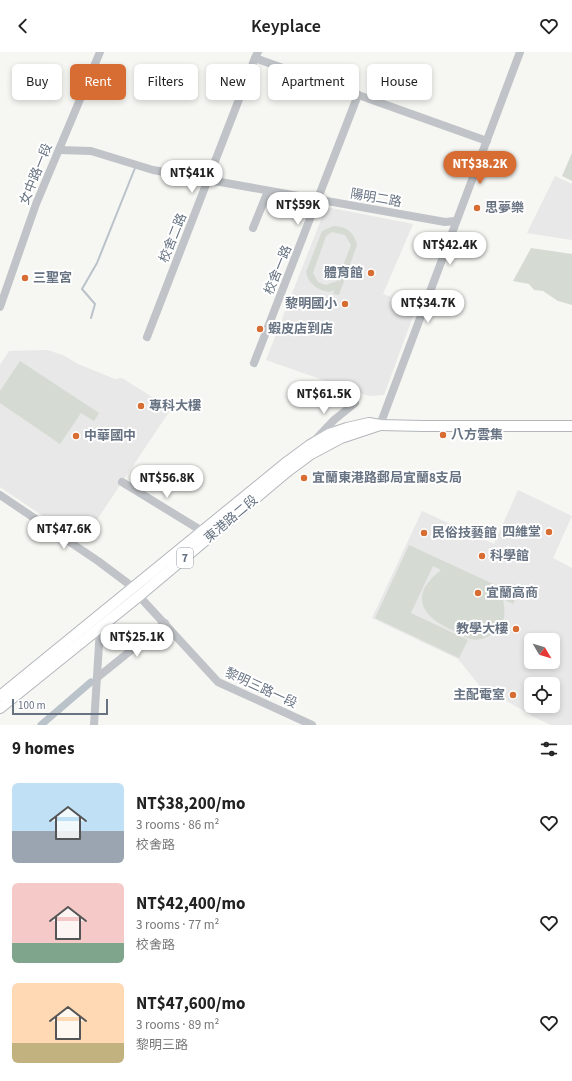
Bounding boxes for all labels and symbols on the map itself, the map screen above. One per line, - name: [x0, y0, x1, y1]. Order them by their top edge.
- street label: 女中路一段: [15, 140, 57, 208]
- pin: NT$38.2K: [439, 151, 521, 185]
- pin: NT$41K: [159, 160, 225, 194]
- street label: 陽明二路: [349, 185, 403, 211]
- pin: NT$59K: [265, 192, 331, 226]
- place label: 思夢樂: [485, 199, 524, 217]
- marker: 思夢樂: [472, 203, 482, 213]
- street label: 校舍二路: [155, 211, 191, 265]
- pin: NT$42.4K: [409, 232, 491, 266]
- street label: 校舍一路: [260, 243, 296, 297]
- place label: 體育館: [324, 264, 363, 282]
- marker: 體育館: [366, 268, 376, 278]
- place label: 三聖宮: [33, 269, 72, 287]
- marker: 三聖宮: [20, 273, 30, 283]
- pin: NT$34.7K: [387, 290, 469, 324]
- place label: 黎明國小: [285, 295, 338, 313]
- marker: 黎明國小: [340, 299, 350, 309]
- place label: 蝦皮店到店: [268, 320, 333, 338]
- marker: 蝦皮店到店: [255, 324, 265, 334]
- pin: NT$61.5K: [283, 381, 365, 415]
- place label: 專科大樓: [149, 397, 201, 415]
- marker: 專科大樓: [136, 401, 146, 411]
- place label: 八方雲集: [451, 426, 503, 444]
- place label: 中華國中: [84, 427, 136, 445]
- marker: 八方雲集: [438, 430, 448, 440]
- marker: 中華國中: [71, 431, 81, 441]
- pin: NT$56.8K: [126, 465, 208, 499]
- place label: 宜蘭東港路郵局宜蘭8支局: [312, 469, 462, 487]
- marker: 宜蘭東港路郵局宜蘭8支局: [299, 473, 309, 483]
- street label: 東港路二段: [200, 491, 262, 547]
- pin: NT$47.6K: [23, 516, 105, 550]
- place label: 四維堂: [502, 523, 541, 541]
- place label: 民俗技藝館: [432, 524, 497, 542]
- marker: 四維堂: [544, 527, 554, 537]
- marker: 民俗技藝館: [419, 528, 429, 538]
- place label: 科學館: [490, 547, 529, 565]
- road number: 7: [177, 548, 193, 568]
- marker: 科學館: [477, 551, 487, 561]
- place label: 宜蘭高商: [486, 584, 538, 602]
- marker: 宜蘭高商: [473, 588, 483, 598]
- place label: 教學大樓: [456, 620, 508, 638]
- pin: NT$25.1K: [96, 624, 178, 658]
- marker: 教學大樓: [511, 624, 521, 634]
- north arrow: [524, 633, 560, 669]
- street label: 黎明三路一段: [222, 663, 300, 713]
- place label: 主配電室: [453, 686, 505, 704]
- marker: 主配電室: [508, 690, 518, 700]
- scale bar: [12, 697, 108, 716]

